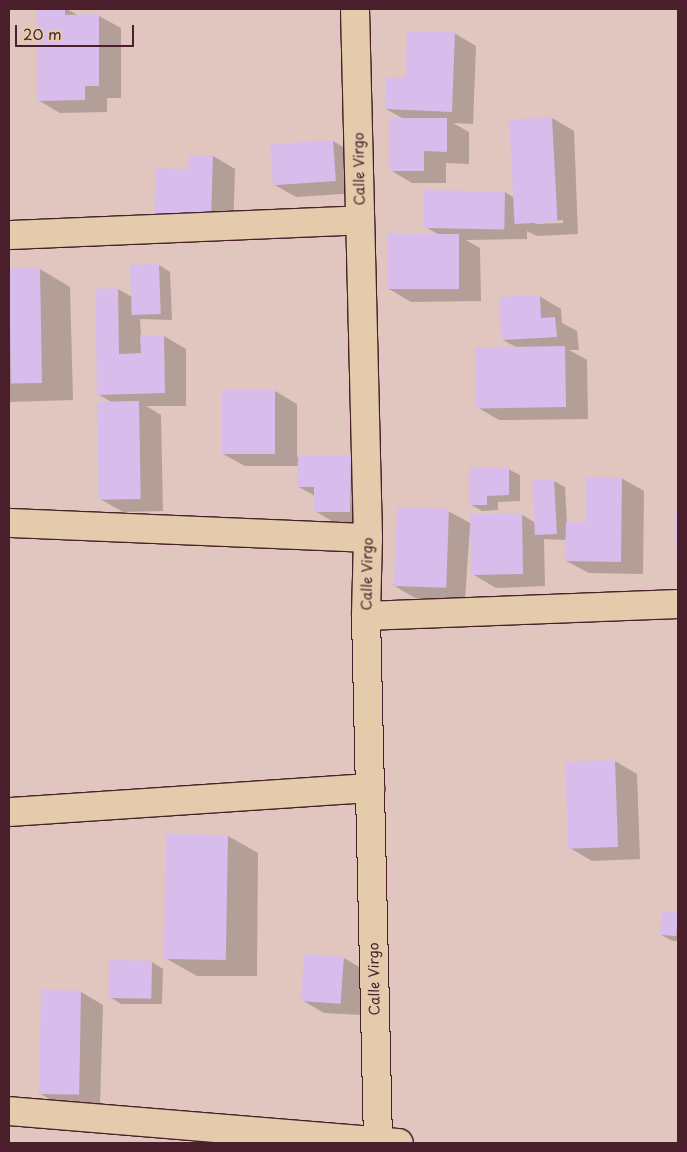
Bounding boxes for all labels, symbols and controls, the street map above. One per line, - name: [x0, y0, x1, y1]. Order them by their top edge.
- scale bar: [18, 15, 136, 47]
- text: 20 m: [23, 22, 62, 45]
- street label: Calle Virgo: [350, 132, 368, 206]
- street label: Calle Virgo: [358, 537, 376, 611]
- street label: Calle Virgo: [365, 942, 383, 1016]

